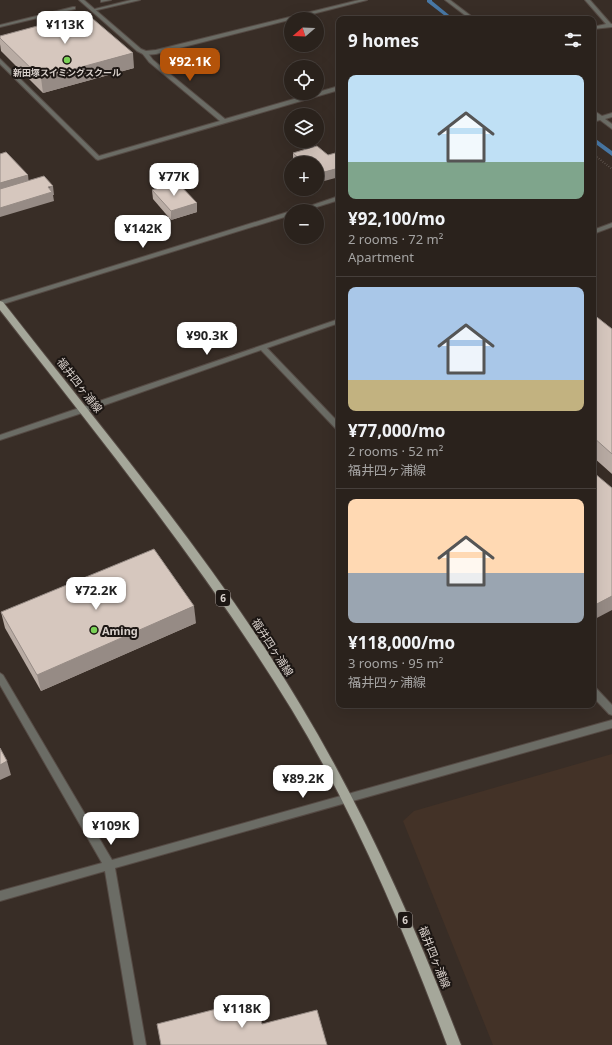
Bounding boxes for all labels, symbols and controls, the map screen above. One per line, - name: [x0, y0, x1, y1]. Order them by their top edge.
- pin: ¥113K: [37, 11, 93, 45]
- north arrow: [284, 12, 324, 52]
- map controls: [284, 12, 324, 244]
- text: ¥113K: [46, 15, 84, 33]
- text: 9 homes: [348, 29, 419, 52]
- icon: filters: [562, 29, 584, 51]
- pin: ¥92.1K: [157, 48, 223, 82]
- text: ¥92.1K: [169, 52, 211, 70]
- marker: 新田塚スイミングスクール: [62, 55, 72, 65]
- button: locate: [284, 60, 324, 100]
- place label: 新田塚スイミングスクール: [13, 66, 121, 79]
- icon: home: [430, 101, 502, 173]
- button: layers: [284, 108, 324, 148]
- button: +: [284, 156, 324, 196]
- pin: ¥77K: [150, 163, 198, 197]
- text: ¥77K: [159, 167, 189, 185]
- button: −: [284, 204, 324, 244]
- text: ¥92,100/mo: [348, 207, 445, 230]
- pin: ¥142K: [115, 215, 171, 249]
- text: ¥142K: [124, 219, 162, 237]
- text: 2 rooms · 72 m²: [348, 230, 443, 248]
- text: Apartment: [348, 248, 414, 266]
- icon: home: [430, 313, 502, 385]
- pin: ¥90.3K: [174, 322, 240, 356]
- text: ¥90.3K: [186, 326, 228, 344]
- street label: 福井四ヶ浦線: [54, 354, 106, 416]
- text: ¥77,000/mo: [348, 419, 445, 442]
- text: 2 rooms · 52 m²: [348, 442, 443, 460]
- text: 福井四ヶ浦線: [348, 461, 426, 479]
- icon: home: [430, 525, 502, 597]
- pin: ¥72.2K: [63, 577, 129, 611]
- text: ¥72.2K: [75, 581, 117, 599]
- road number: 6: [216, 590, 230, 606]
- street label: 福井四ヶ浦線: [249, 615, 297, 679]
- place label: Aming: [102, 623, 138, 638]
- marker: Aming: [89, 625, 99, 635]
- text: ¥118,000/mo: [348, 631, 455, 654]
- text: 3 rooms · 95 m²: [348, 654, 443, 672]
- text: 福井四ヶ浦線: [348, 673, 426, 691]
- pin: ¥89.2K: [270, 765, 336, 799]
- text: ¥89.2K: [282, 769, 324, 787]
- pin: ¥109K: [83, 812, 139, 846]
- text: ¥109K: [92, 816, 130, 834]
- road number: 6: [398, 912, 412, 928]
- street label: 福井四ヶ浦線: [416, 924, 454, 990]
- pin: ¥118K: [214, 995, 270, 1029]
- text: ¥118K: [223, 999, 261, 1017]

